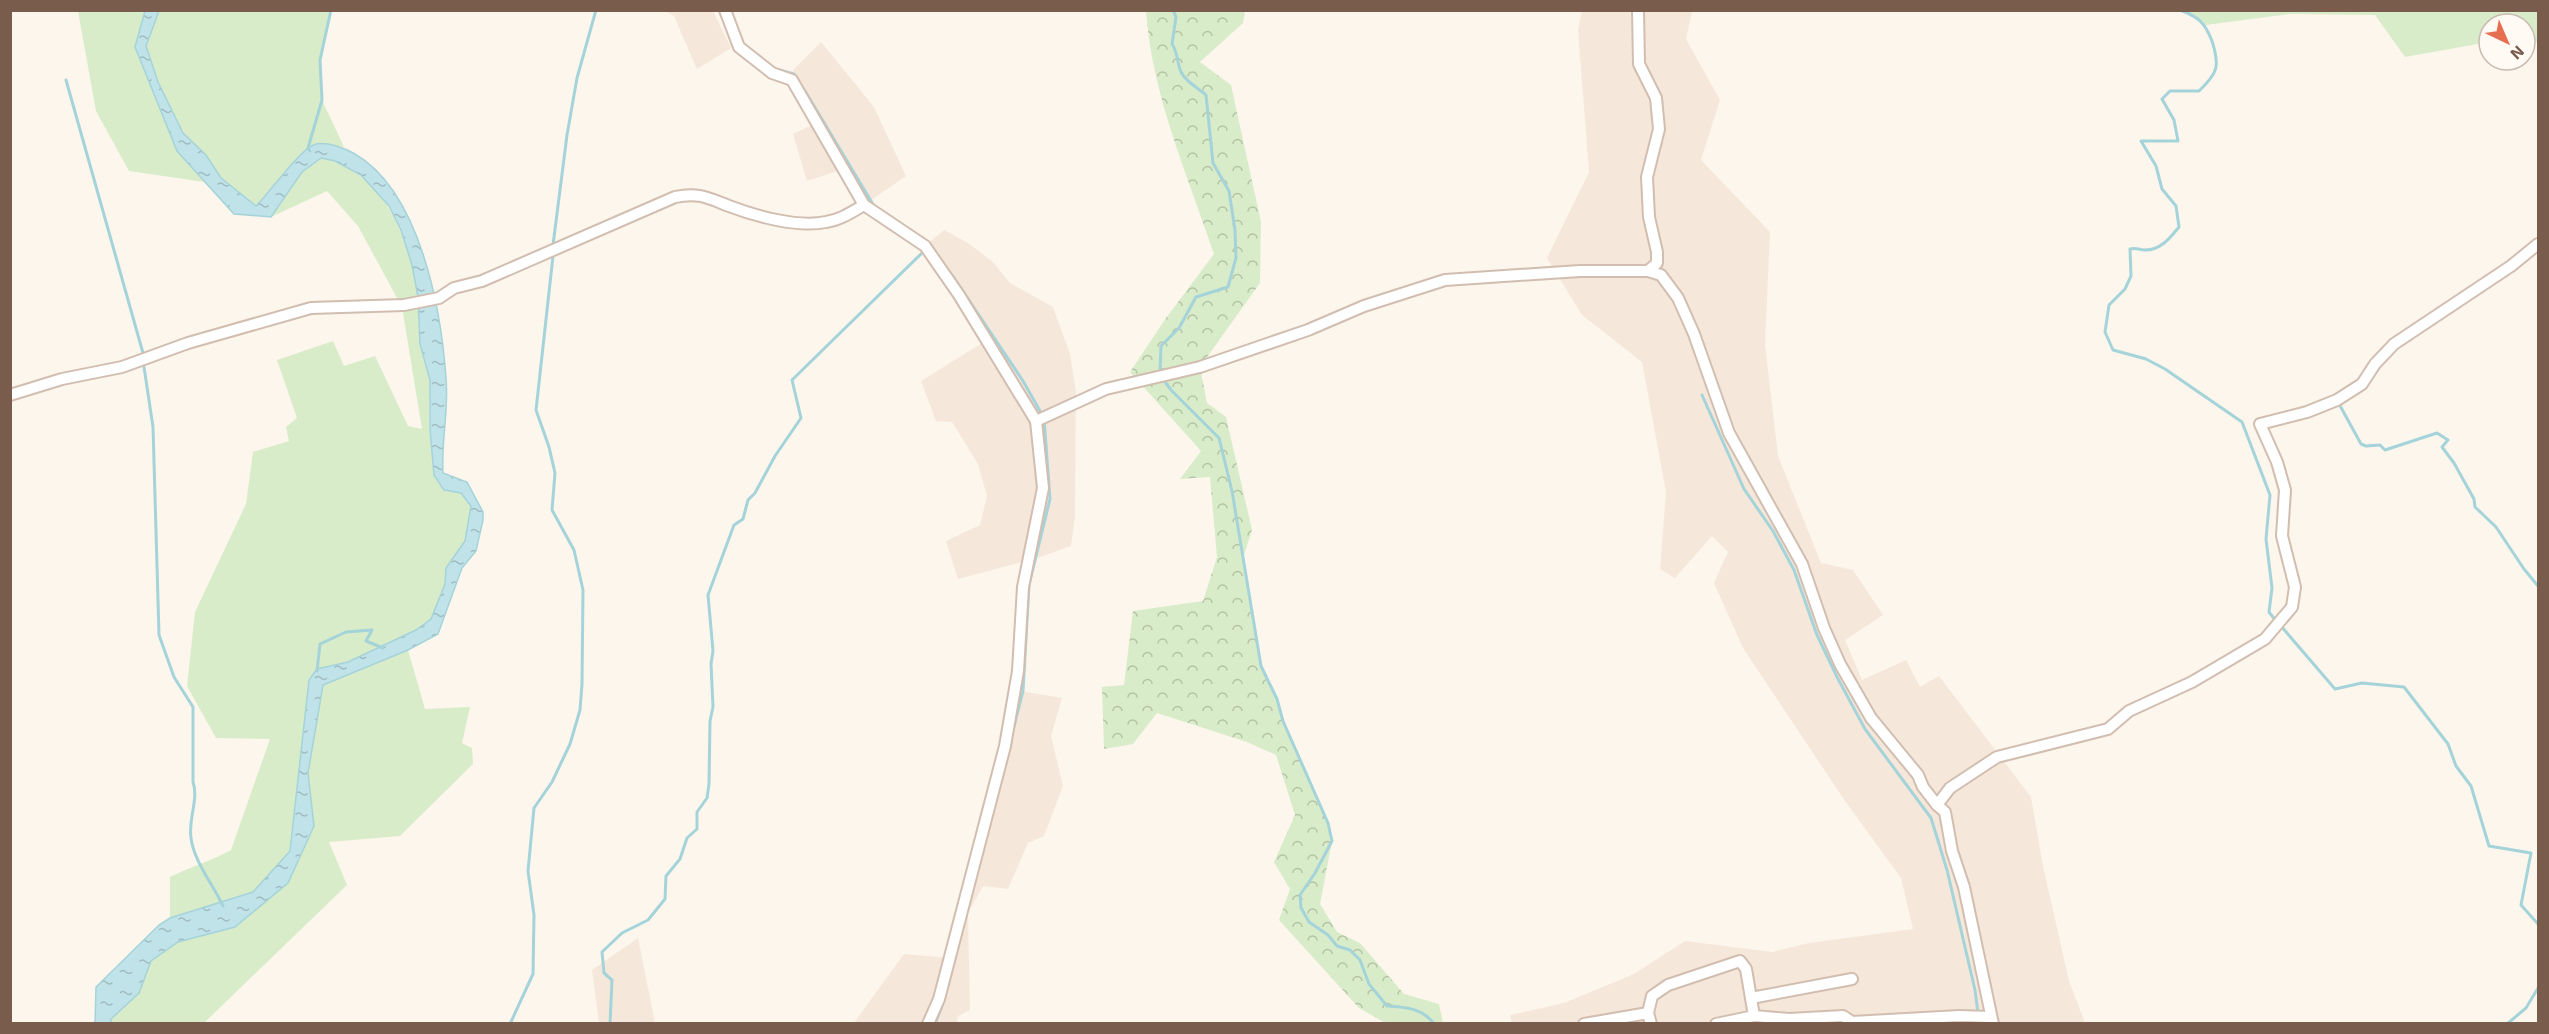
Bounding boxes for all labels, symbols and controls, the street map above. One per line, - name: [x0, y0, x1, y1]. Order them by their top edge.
- north arrow: [2477, 12, 2537, 72]
- text: N: [2507, 42, 2529, 64]

